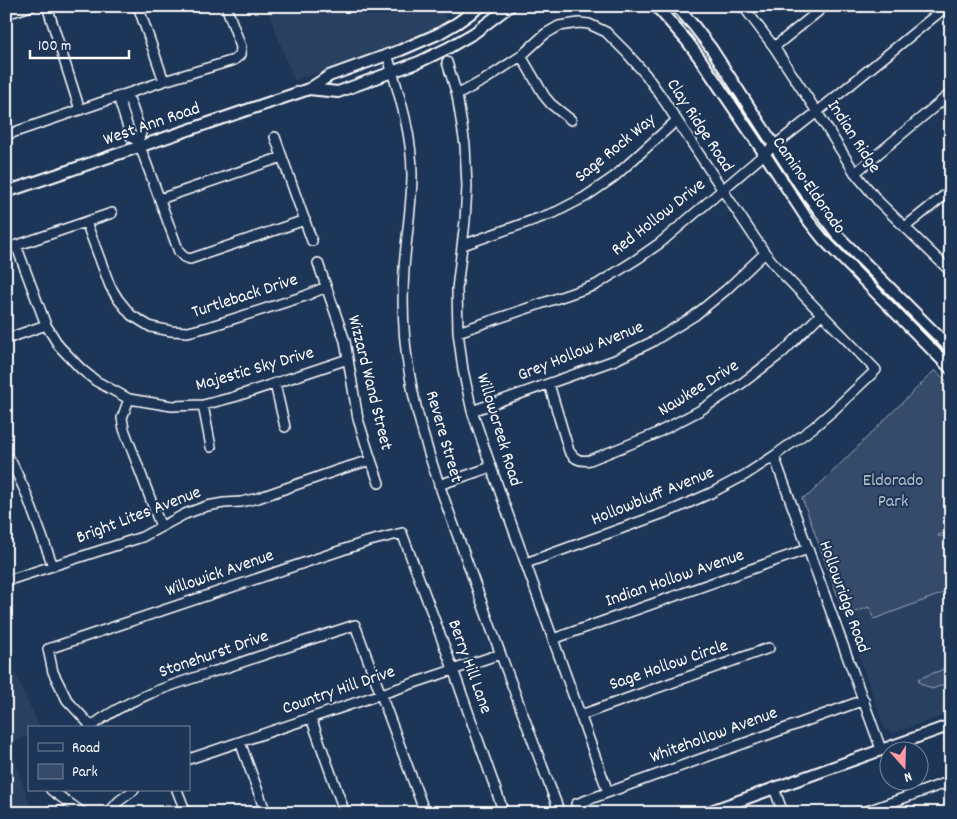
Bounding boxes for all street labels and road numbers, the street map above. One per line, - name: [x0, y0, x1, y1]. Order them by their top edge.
- street label: Clay Ridge Road: [659, 74, 739, 178]
- street label: Indian Ridge: [820, 95, 886, 179]
- street label: West Ann Road: [100, 97, 204, 153]
- street label: Sage Rock Way: [570, 108, 662, 190]
- street label: Camino Eldorado: [765, 132, 851, 240]
- street label: Red Hollow Drive: [607, 173, 711, 263]
- street label: Turtleback Drive: [189, 268, 301, 326]
- street label: Wizzard Wand Street: [340, 313, 398, 454]
- street label: Grey Hollow Avenue: [514, 315, 648, 389]
- street label: Majestic Sky Drive: [193, 341, 317, 399]
- street label: Nawkee Drive: [654, 354, 744, 424]
- street label: Willowcreek Road: [469, 371, 527, 489]
- street label: Revere Street: [418, 388, 468, 486]
- street label: Hollowbluff Avenue: [588, 461, 718, 533]
- street label: Bright Lites Avenue: [73, 481, 205, 551]
- street label: Hollowridge Road: [811, 538, 875, 656]
- street label: Willowick Avenue: [162, 544, 278, 604]
- street label: Indian Hollow Avenue: [602, 544, 748, 614]
- street label: Berry Hill Lane: [440, 616, 498, 718]
- street label: Stonehurst Drive: [156, 625, 272, 685]
- street label: Sage Hollow Circle: [606, 634, 732, 698]
- street label: Country Hill Drive: [279, 660, 399, 722]
- street label: Whitehollow Avenue: [647, 701, 781, 771]

